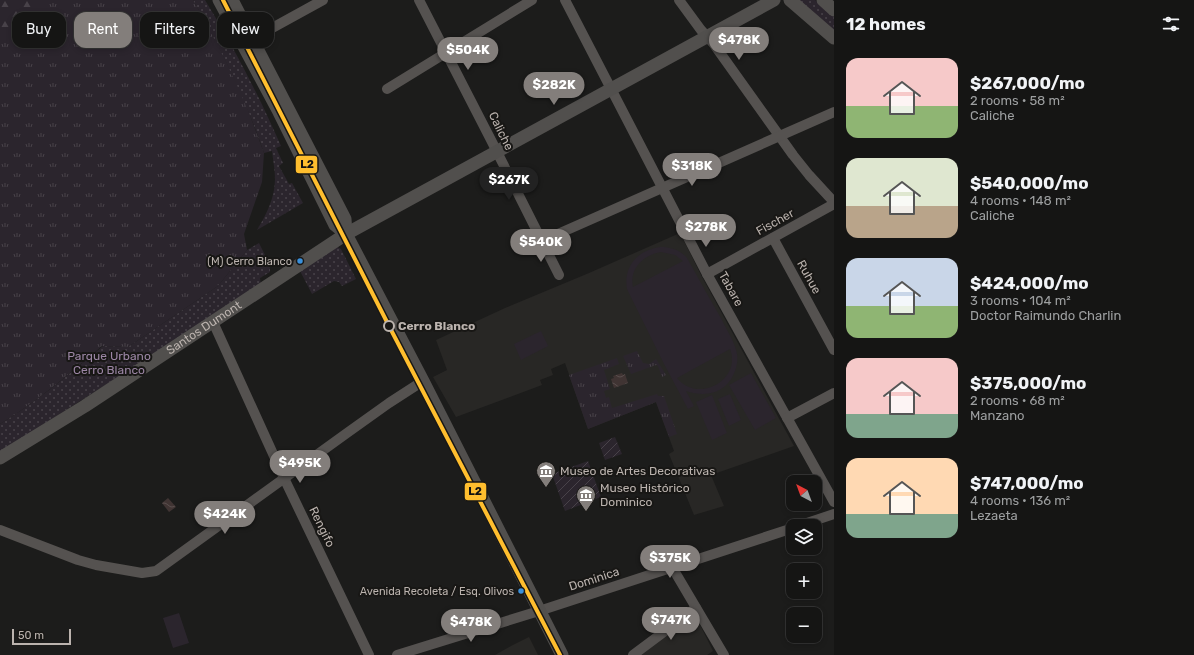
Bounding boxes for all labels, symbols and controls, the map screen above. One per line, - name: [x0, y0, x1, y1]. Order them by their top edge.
- chip: Buy: [12, 12, 66, 48]
- chip: Rent: [74, 12, 132, 48]
- chip: Filters: [140, 12, 209, 48]
- chip: New: [217, 12, 274, 48]
- icon: filters: [1160, 13, 1182, 35]
- text: 12 homes: [846, 14, 926, 34]
- pin: $478K: [711, 27, 767, 61]
- text: $478K: [718, 32, 760, 47]
- pin: $504K: [440, 37, 496, 71]
- text: $504K: [446, 42, 490, 57]
- pin: $282K: [526, 72, 582, 106]
- text: $267,000/mo: [970, 73, 1085, 93]
- icon: home: [878, 74, 926, 122]
- text: $282K: [532, 77, 576, 92]
- text: 2 rooms · 58 m²: [970, 93, 1065, 108]
- text: Caliche: [970, 108, 1015, 123]
- street label: Caliche: [486, 109, 516, 153]
- pin: $318K: [664, 153, 720, 187]
- line badge: L2: [295, 155, 318, 174]
- text: L2: [300, 158, 314, 171]
- text: $318K: [672, 158, 712, 173]
- pin: $267K: [481, 167, 537, 201]
- text: $267K: [488, 172, 530, 187]
- text: $540,000/mo: [970, 173, 1089, 193]
- icon: home: [878, 174, 926, 222]
- text: 4 rooms · 148 m²: [970, 193, 1071, 208]
- street label: Fischer: [754, 206, 797, 238]
- text: Caliche: [970, 208, 1015, 223]
- pin: $278K: [678, 214, 734, 248]
- text: $278K: [685, 219, 727, 234]
- pin: $540K: [513, 229, 569, 263]
- text: $540K: [519, 234, 563, 249]
- place label: (M) Cerro Blanco: [207, 255, 292, 268]
- marker: (M) Cerro Blanco: [295, 256, 305, 266]
- street label: Ruhue: [794, 258, 824, 297]
- street label: Tabare: [716, 269, 746, 309]
- text: $424,000/mo: [970, 273, 1089, 293]
- icon: home: [878, 274, 926, 322]
- text: 3 rooms · 104 m²: [970, 293, 1071, 308]
- street label: Santos Dumont: [164, 298, 244, 357]
- text: Doctor Raimundo Charlin: [970, 308, 1121, 323]
- place label: Cerro Blanco: [398, 319, 475, 333]
- marker: Cerro Blanco: [383, 320, 395, 332]
- park label: Parque Urbano Cerro Blanco: [67, 349, 151, 377]
- text: $375,000/mo: [970, 373, 1086, 393]
- icon: home: [878, 374, 926, 422]
- text: 2 rooms · 68 m²: [970, 393, 1065, 408]
- text: Manzano: [970, 408, 1025, 423]
- pin: $495K: [272, 450, 328, 484]
- text: $495K: [279, 455, 321, 470]
- museum icon: Museo de Artes Decorativas: [535, 460, 557, 488]
- place label: Museo de Artes Decorativas: [560, 464, 715, 478]
- text: $747,000/mo: [970, 473, 1084, 493]
- icon: home: [878, 474, 926, 522]
- north arrow: [786, 475, 822, 511]
- map controls: [786, 475, 822, 643]
- place label: Museo Histórico Dominico: [600, 481, 690, 509]
- line badge: L2: [464, 482, 487, 501]
- museum icon: Museo Histórico Dominico: [575, 484, 597, 512]
- text: L2: [468, 485, 482, 498]
- text: 4 rooms · 136 m²: [970, 493, 1070, 508]
- pin: $424K: [197, 501, 253, 535]
- street label: Rengifo: [306, 504, 338, 550]
- text: $424K: [203, 506, 247, 521]
- text: Lezaeta: [970, 508, 1018, 523]
- button: layers: [786, 519, 822, 555]
- pin: $375K: [642, 545, 698, 579]
- text: $375K: [649, 550, 691, 565]
- button: +: [786, 563, 822, 599]
- street label: Dominica: [567, 564, 621, 594]
- place label: Avenida Recoleta / Esq. Olivos: [360, 585, 514, 598]
- marker: Avenida Recoleta / Esq. Olivos: [516, 586, 526, 596]
- pin: $747K: [643, 607, 699, 641]
- button: −: [786, 607, 822, 643]
- pin: $478K: [443, 609, 499, 643]
- text: $747K: [651, 612, 691, 627]
- text: $478K: [450, 614, 492, 629]
- scale bar: [12, 627, 71, 646]
- text: 50 m: [18, 629, 44, 642]

